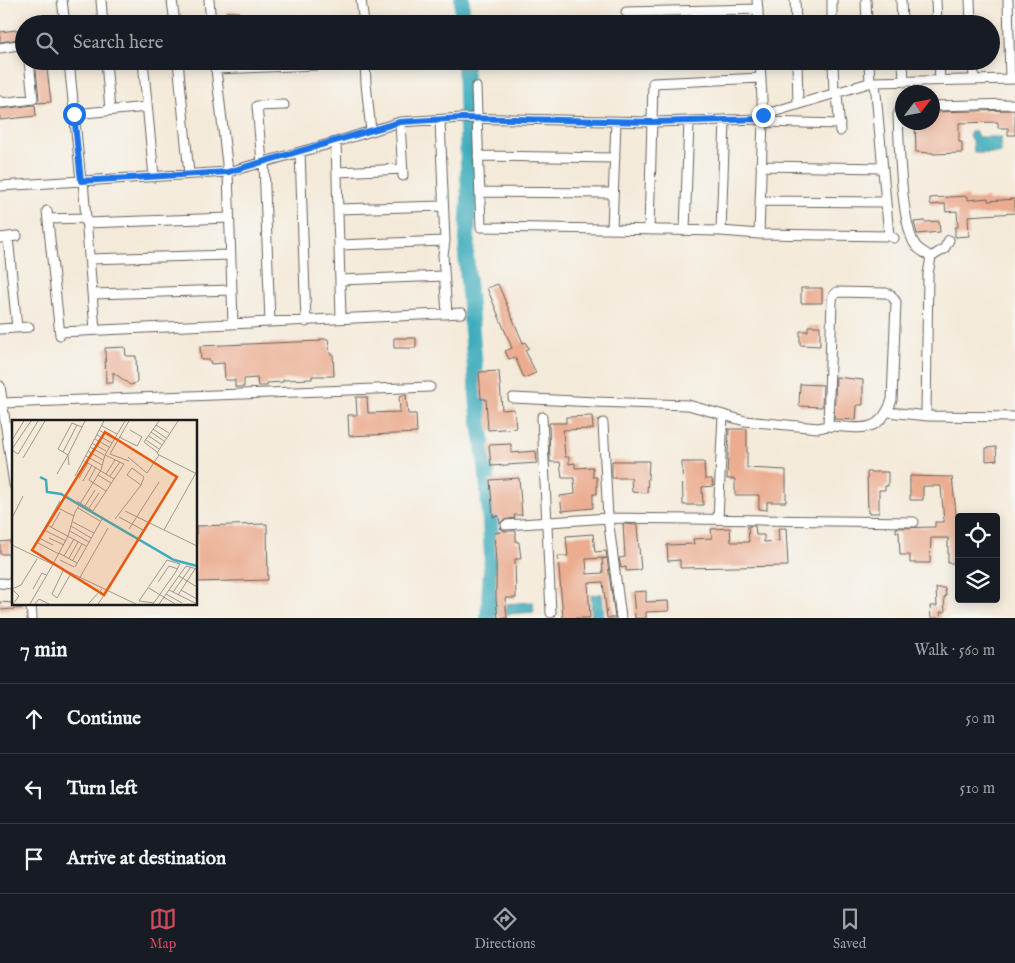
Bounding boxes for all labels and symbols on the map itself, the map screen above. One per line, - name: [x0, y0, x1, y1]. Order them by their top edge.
- north arrow: [895, 85, 940, 130]
- route start: [63, 103, 86, 126]
- route end: [752, 104, 775, 127]
- inset map: [12, 420, 198, 606]

